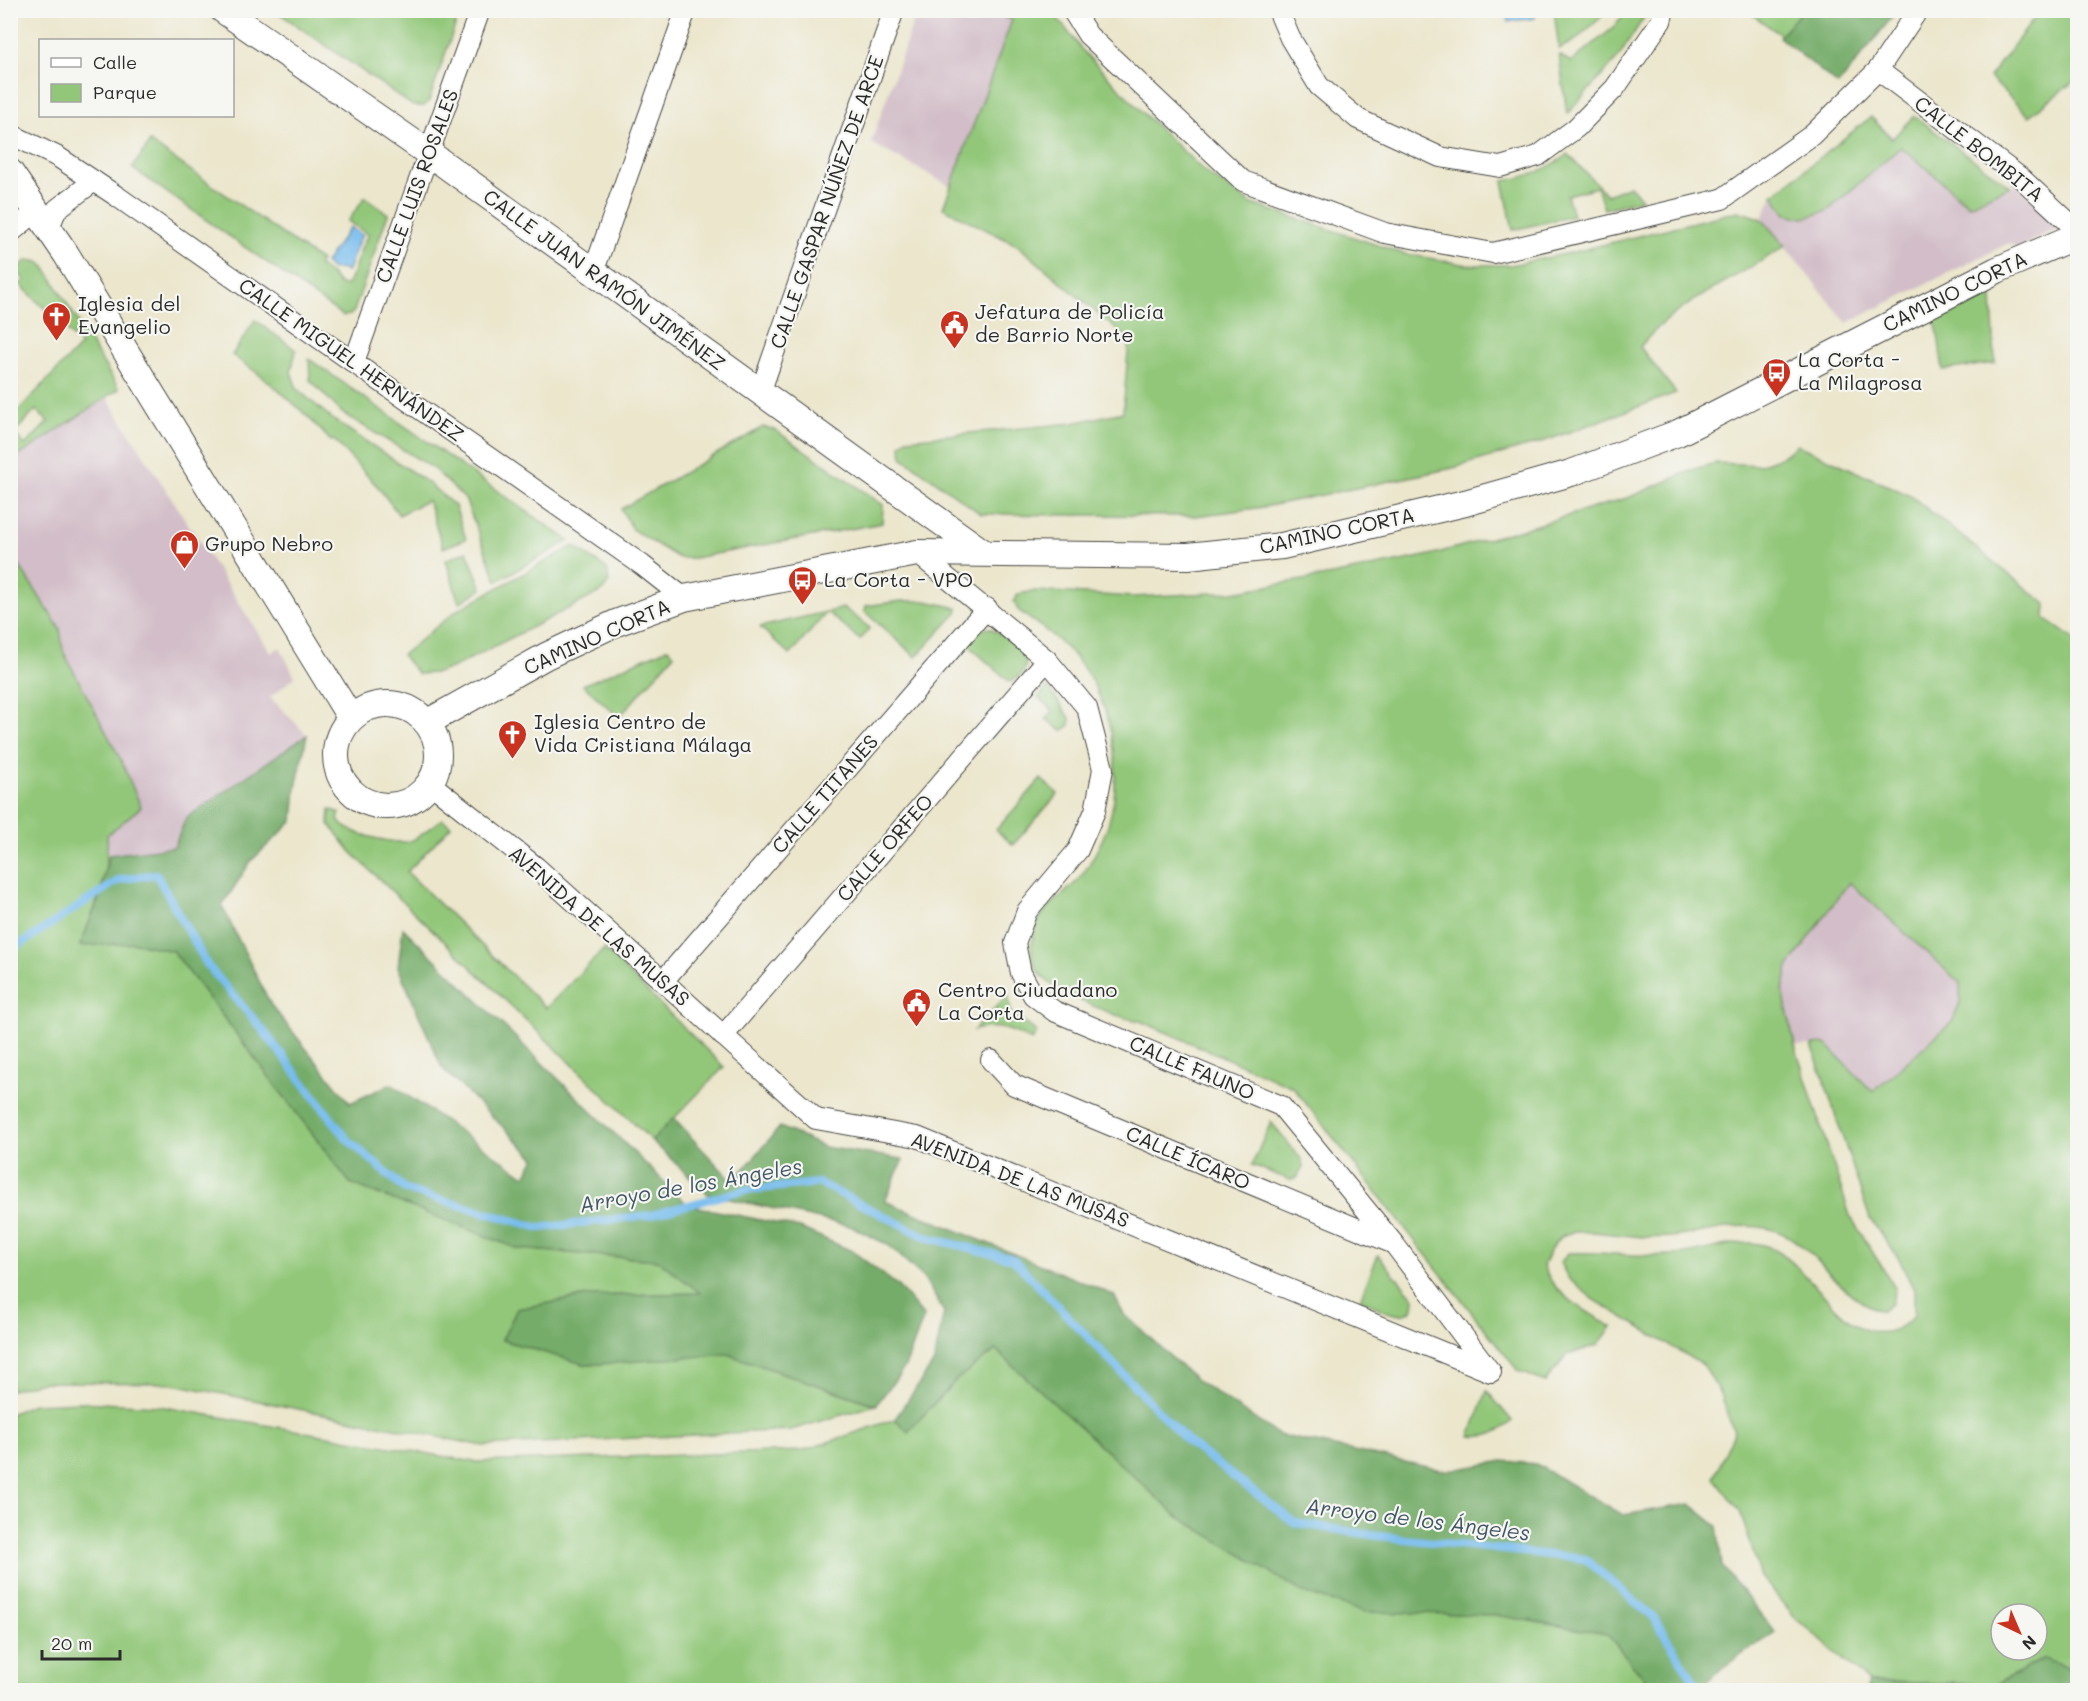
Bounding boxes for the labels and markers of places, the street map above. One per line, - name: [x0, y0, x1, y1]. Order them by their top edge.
- place label: Iglesia del Evangelio: [78, 290, 181, 339]
- place label: Jefatura de Policía de Barrio Norte: [975, 298, 1164, 347]
- church icon: Iglesia del Evangelio: [41, 300, 73, 342]
- public building icon: Jefatura de Policía de Barrio Norte: [938, 308, 970, 350]
- place label: La Corta - La Milagrosa: [1798, 346, 1923, 395]
- bus stop icon: La Corta - La Milagrosa: [1761, 356, 1793, 398]
- shop icon: Grupo Nebro: [168, 528, 200, 570]
- place label: Grupo Nebro: [205, 530, 333, 556]
- bus stop icon: La Corta - VPO: [787, 564, 819, 606]
- place label: La Corta - VPO: [824, 566, 973, 592]
- place label: Iglesia Centro de Vida Cristiana Málaga: [534, 708, 752, 757]
- church icon: Iglesia Centro de Vida Cristiana Málaga: [497, 718, 529, 760]
- place label: Centro Ciudadano La Corta: [938, 976, 1118, 1025]
- public building icon: Centro Ciudadano La Corta: [901, 986, 933, 1028]

